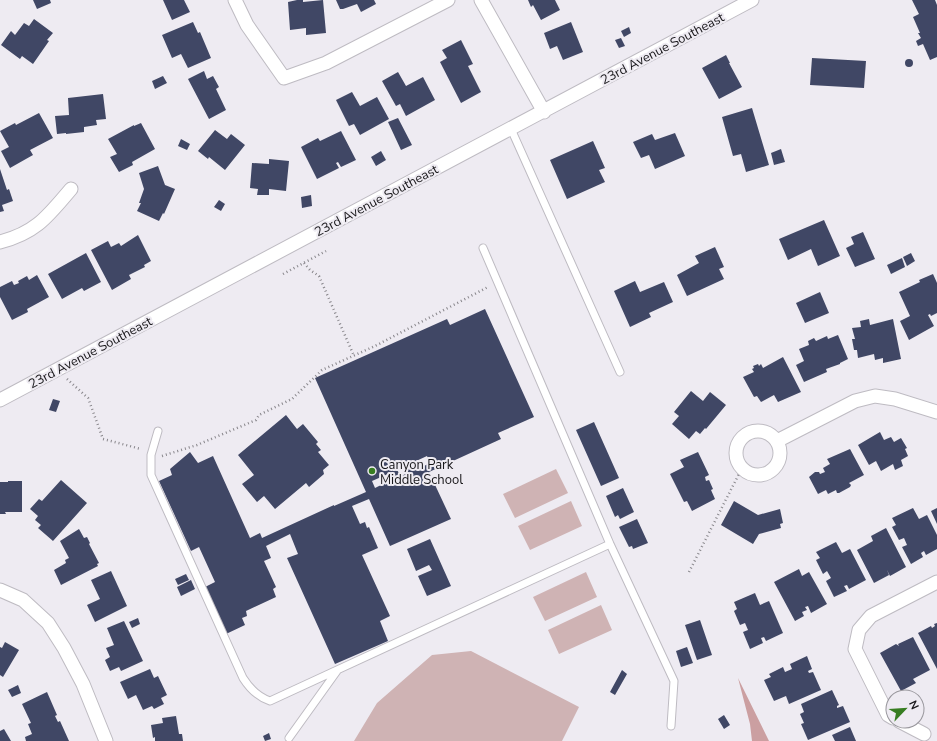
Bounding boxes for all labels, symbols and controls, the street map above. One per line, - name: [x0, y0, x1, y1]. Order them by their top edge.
- street label: 23rd Avenue Southeast: [597, 8, 728, 89]
- street label: 23rd Avenue Southeast: [311, 160, 442, 241]
- street label: 23rd Avenue Southeast: [25, 312, 156, 393]
- place label: Canyon Park Middle School: [380, 456, 463, 489]
- marker: Canyon Park Middle School: [367, 466, 377, 476]
- north arrow: [885, 689, 925, 729]
- text: N: [905, 698, 922, 712]

